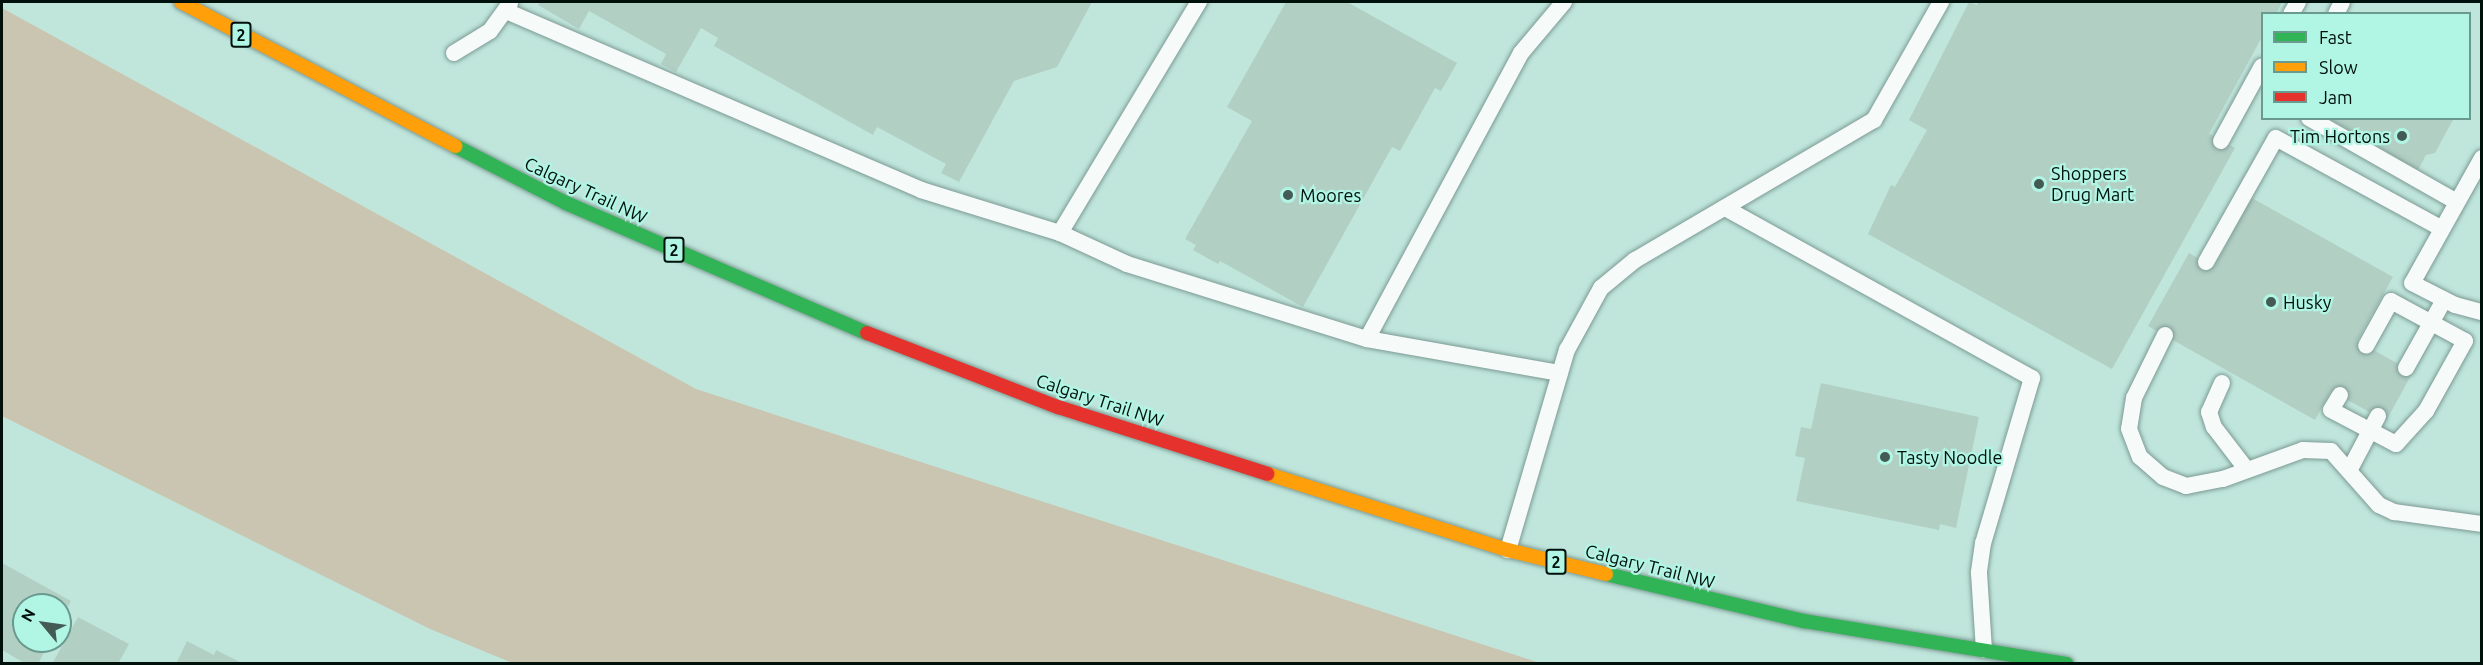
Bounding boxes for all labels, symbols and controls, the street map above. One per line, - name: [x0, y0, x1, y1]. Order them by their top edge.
- legend: [2261, 12, 2471, 120]
- road number: 2: [229, 22, 253, 48]
- text: Fast: [2319, 27, 2352, 47]
- text: Slow: [2319, 57, 2358, 77]
- text: Jam: [2319, 87, 2353, 107]
- place label: Tim Hortons: [2290, 125, 2390, 147]
- marker: Tim Hortons: [2395, 129, 2409, 143]
- street label: Calgary Trail NW: [521, 152, 651, 228]
- place label: Shoppers Drug Mart: [2051, 163, 2134, 206]
- marker: Shoppers Drug Mart: [2032, 177, 2046, 191]
- place label: Moores: [1300, 184, 1361, 206]
- marker: Moores: [1281, 188, 1295, 202]
- road number: 2: [662, 237, 686, 263]
- place label: Husky: [2283, 291, 2331, 313]
- marker: Husky: [2264, 295, 2278, 309]
- street label: Calgary Trail NW: [1034, 369, 1166, 431]
- place label: Tasty Noodle: [1897, 446, 2002, 468]
- marker: Tasty Noodle: [1878, 450, 1892, 464]
- street label: Calgary Trail NW: [1583, 539, 1717, 593]
- road number: 2: [1544, 549, 1568, 575]
- north arrow: [12, 593, 72, 653]
- text: N: [17, 606, 39, 625]

